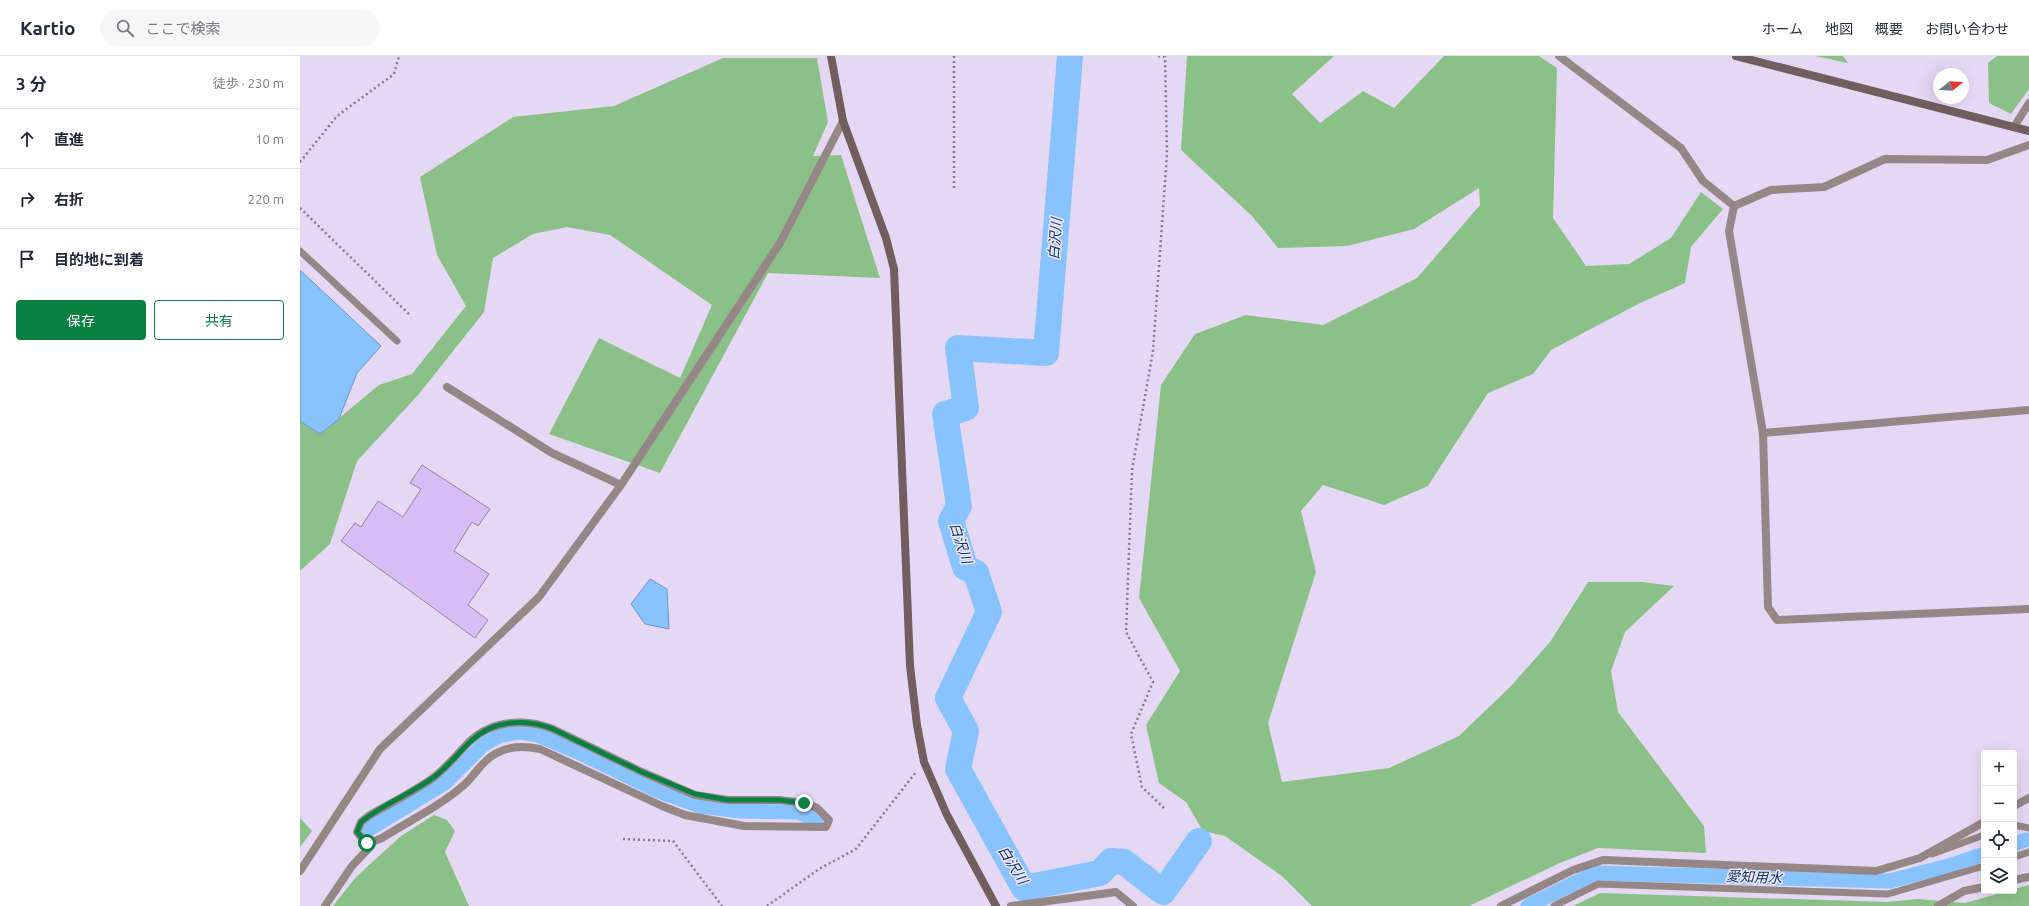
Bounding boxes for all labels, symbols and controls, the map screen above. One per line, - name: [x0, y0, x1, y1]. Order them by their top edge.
- search box: [100, 10, 380, 46]
- text: Kartio: [20, 17, 76, 39]
- icon: search: [114, 17, 136, 39]
- text: ここで検索: [146, 20, 221, 37]
- text: ホーム: [1761, 21, 1803, 37]
- text: 地図: [1825, 21, 1853, 37]
- text: 概要: [1875, 21, 1903, 37]
- text: お問い合わせ: [1925, 21, 2009, 37]
- north arrow: [1933, 68, 1969, 104]
- text: 3 分: [16, 74, 47, 93]
- text: 徒歩 · 230 m: [213, 76, 284, 90]
- icon: ahead: [16, 128, 38, 150]
- text: 直進: [54, 131, 84, 148]
- text: 10 m: [255, 132, 284, 146]
- icon: right: [16, 188, 38, 210]
- text: 右折: [54, 191, 84, 208]
- text: 220 m: [248, 192, 284, 206]
- water label: 白沢川: [1046, 215, 1065, 261]
- icon: arrive: [16, 248, 38, 270]
- text: 目的地に到着: [54, 251, 144, 268]
- button: 保存: [16, 300, 146, 340]
- button: 共有: [154, 300, 284, 340]
- water label: 白沢川: [947, 521, 976, 567]
- map controls: [1981, 750, 2017, 894]
- button: +: [1981, 750, 2017, 786]
- button: −: [1981, 786, 2017, 822]
- route end: [795, 794, 813, 812]
- button: locate: [1981, 822, 2017, 858]
- route start: [358, 834, 376, 852]
- water label: 白沢川: [995, 843, 1032, 889]
- button: layers: [1981, 858, 2017, 894]
- water label: 愛知用水: [1726, 868, 1784, 886]

